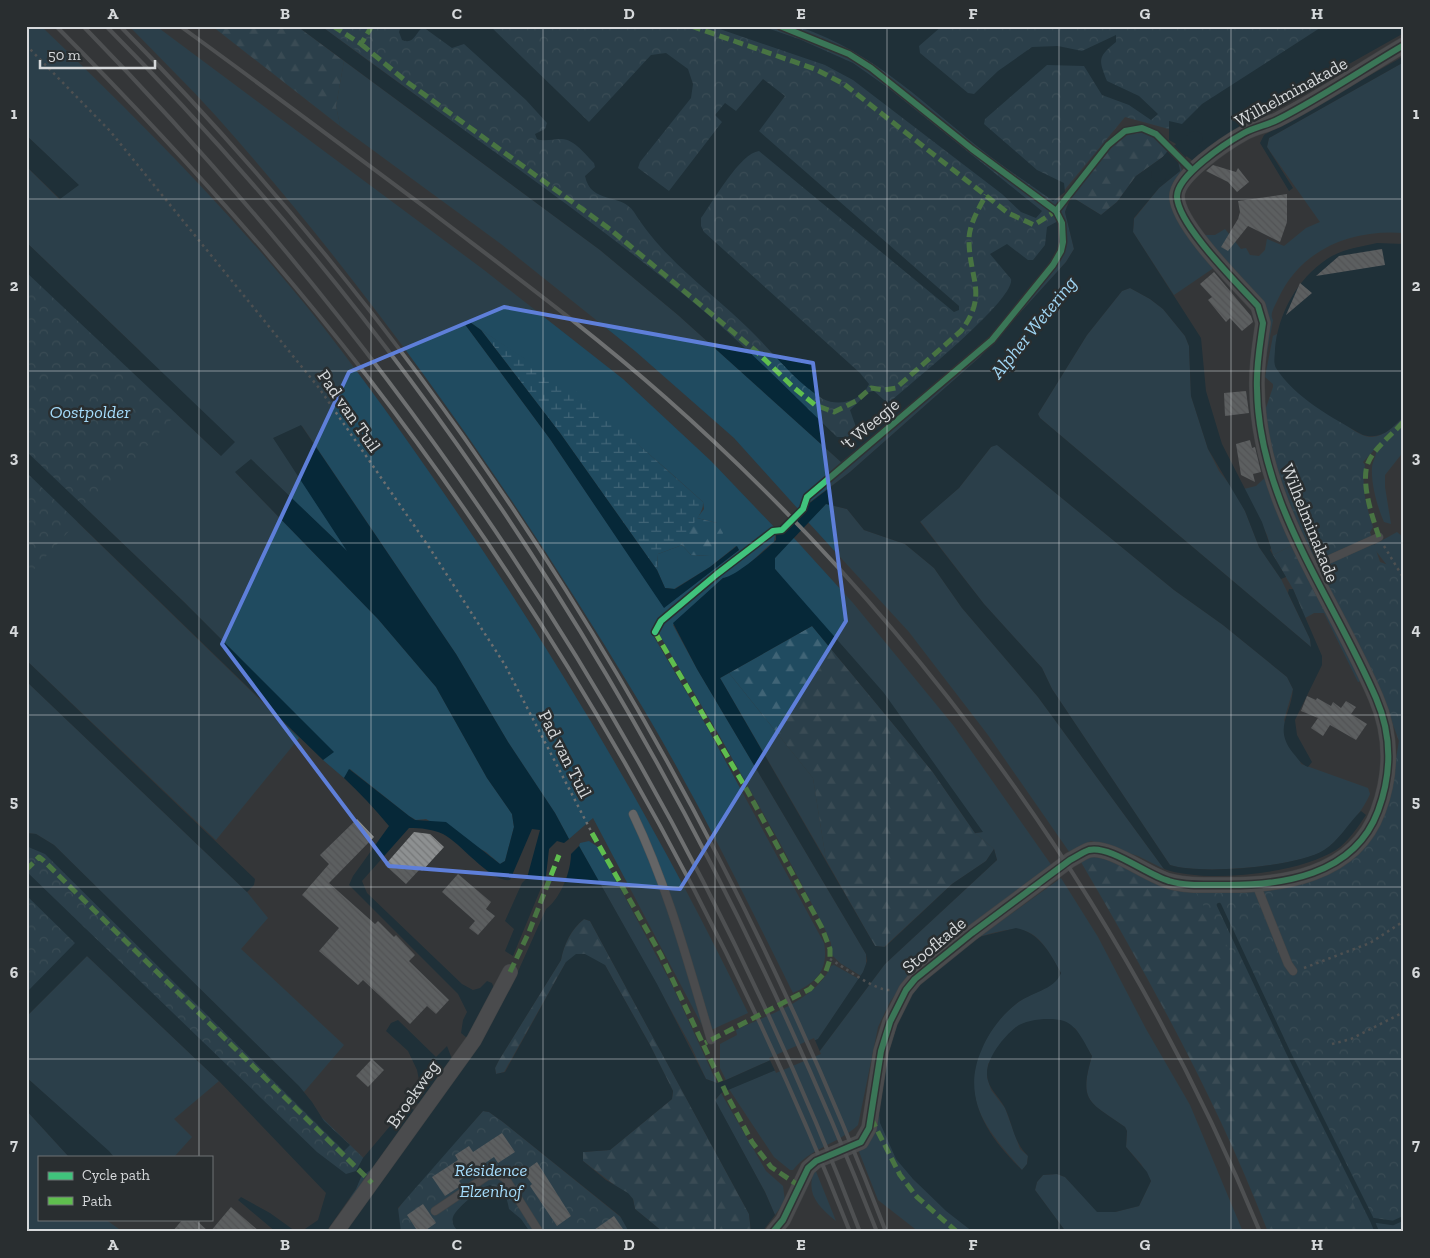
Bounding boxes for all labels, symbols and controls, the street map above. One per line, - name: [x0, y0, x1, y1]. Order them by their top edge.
- text: A: [108, 4, 119, 23]
- text: B: [280, 4, 290, 23]
- text: C: [452, 4, 462, 23]
- text: D: [623, 4, 635, 23]
- text: E: [796, 4, 806, 23]
- text: F: [968, 4, 978, 23]
- text: G: [1140, 4, 1151, 23]
- text: H: [1311, 4, 1323, 23]
- scale bar: [40, 38, 155, 70]
- text: 50 m: [48, 46, 81, 64]
- street label: Wilhelminakade: [1231, 52, 1351, 132]
- text: 1: [11, 104, 18, 123]
- text: 1: [1413, 104, 1420, 123]
- water label: Alpher Wetering: [985, 271, 1082, 384]
- text: 2: [10, 276, 19, 295]
- text: 2: [1412, 276, 1421, 295]
- street label: Pad van Tuil: [313, 366, 386, 457]
- street label: 't Weegje: [836, 393, 904, 455]
- park label: Oostpolder: [50, 401, 131, 423]
- text: 3: [10, 448, 19, 467]
- text: 3: [1412, 448, 1421, 467]
- street label: Wilhelminakade: [1276, 461, 1344, 585]
- text: 4: [9, 620, 19, 639]
- text: 4: [1411, 620, 1421, 639]
- street label: Pad van Tuil: [534, 706, 597, 802]
- text: 5: [10, 792, 18, 811]
- text: 5: [1412, 792, 1420, 811]
- street label: Stoofkade: [898, 912, 970, 978]
- text: 6: [10, 963, 19, 982]
- text: 6: [1412, 963, 1421, 982]
- street label: Broekweg: [382, 1056, 444, 1132]
- text: 7: [10, 1135, 18, 1154]
- text: 7: [1412, 1135, 1420, 1154]
- legend: [38, 1156, 212, 1220]
- park label: Résidence Elzenhof: [455, 1159, 528, 1202]
- text: Cycle path: [82, 1166, 151, 1184]
- text: Path: [82, 1192, 112, 1210]
- text: A: [108, 1235, 119, 1254]
- text: B: [280, 1235, 290, 1254]
- text: C: [452, 1235, 462, 1254]
- text: D: [623, 1235, 635, 1254]
- text: E: [796, 1235, 806, 1254]
- text: F: [968, 1235, 978, 1254]
- text: G: [1140, 1235, 1151, 1254]
- text: H: [1311, 1235, 1323, 1254]

